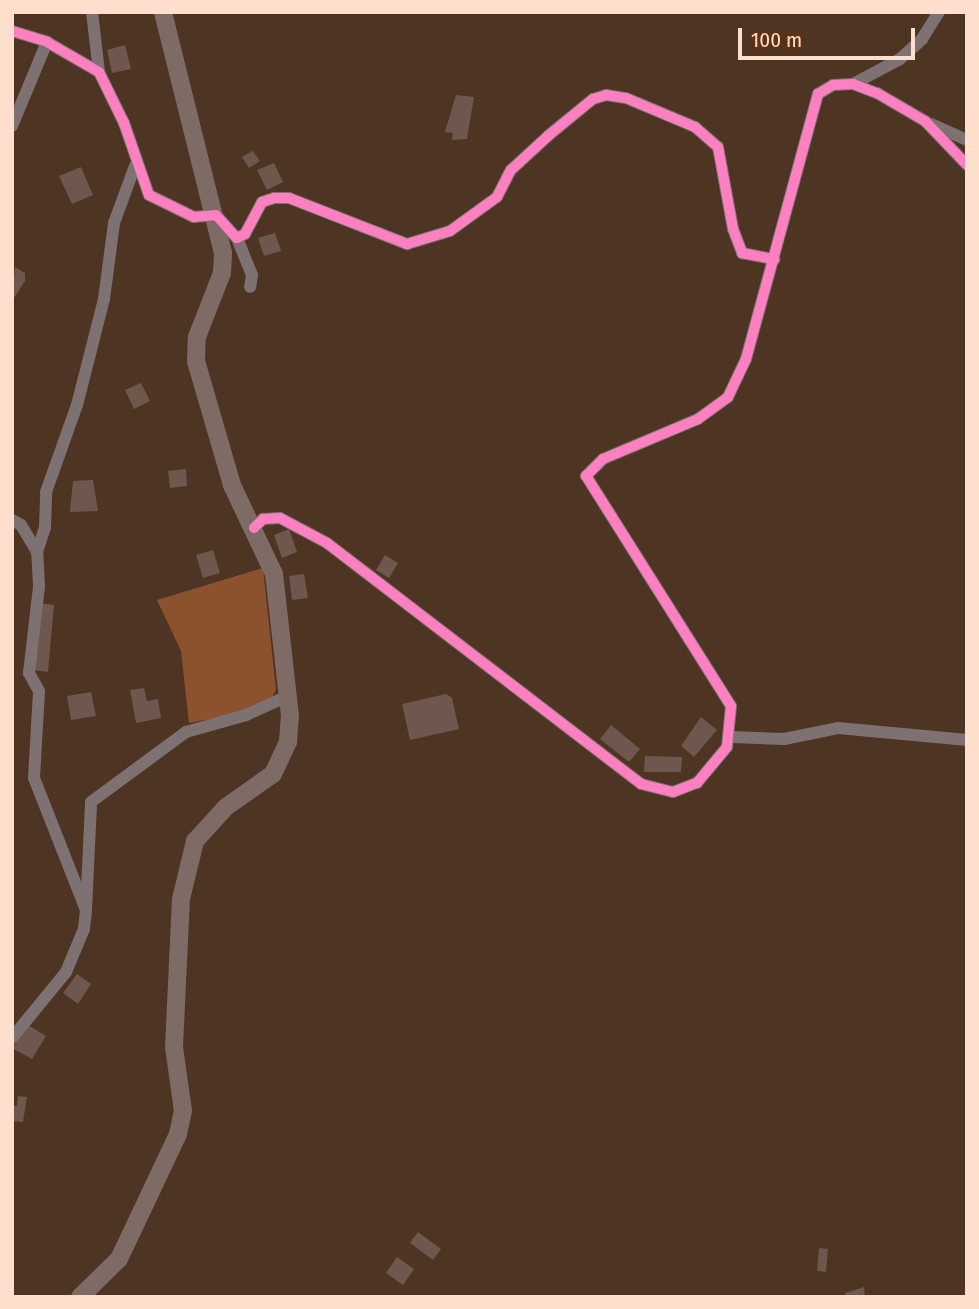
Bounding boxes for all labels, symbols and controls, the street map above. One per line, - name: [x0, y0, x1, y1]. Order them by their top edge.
- scale bar: [741, 14, 918, 58]
- text: 100 m: [751, 27, 802, 53]

